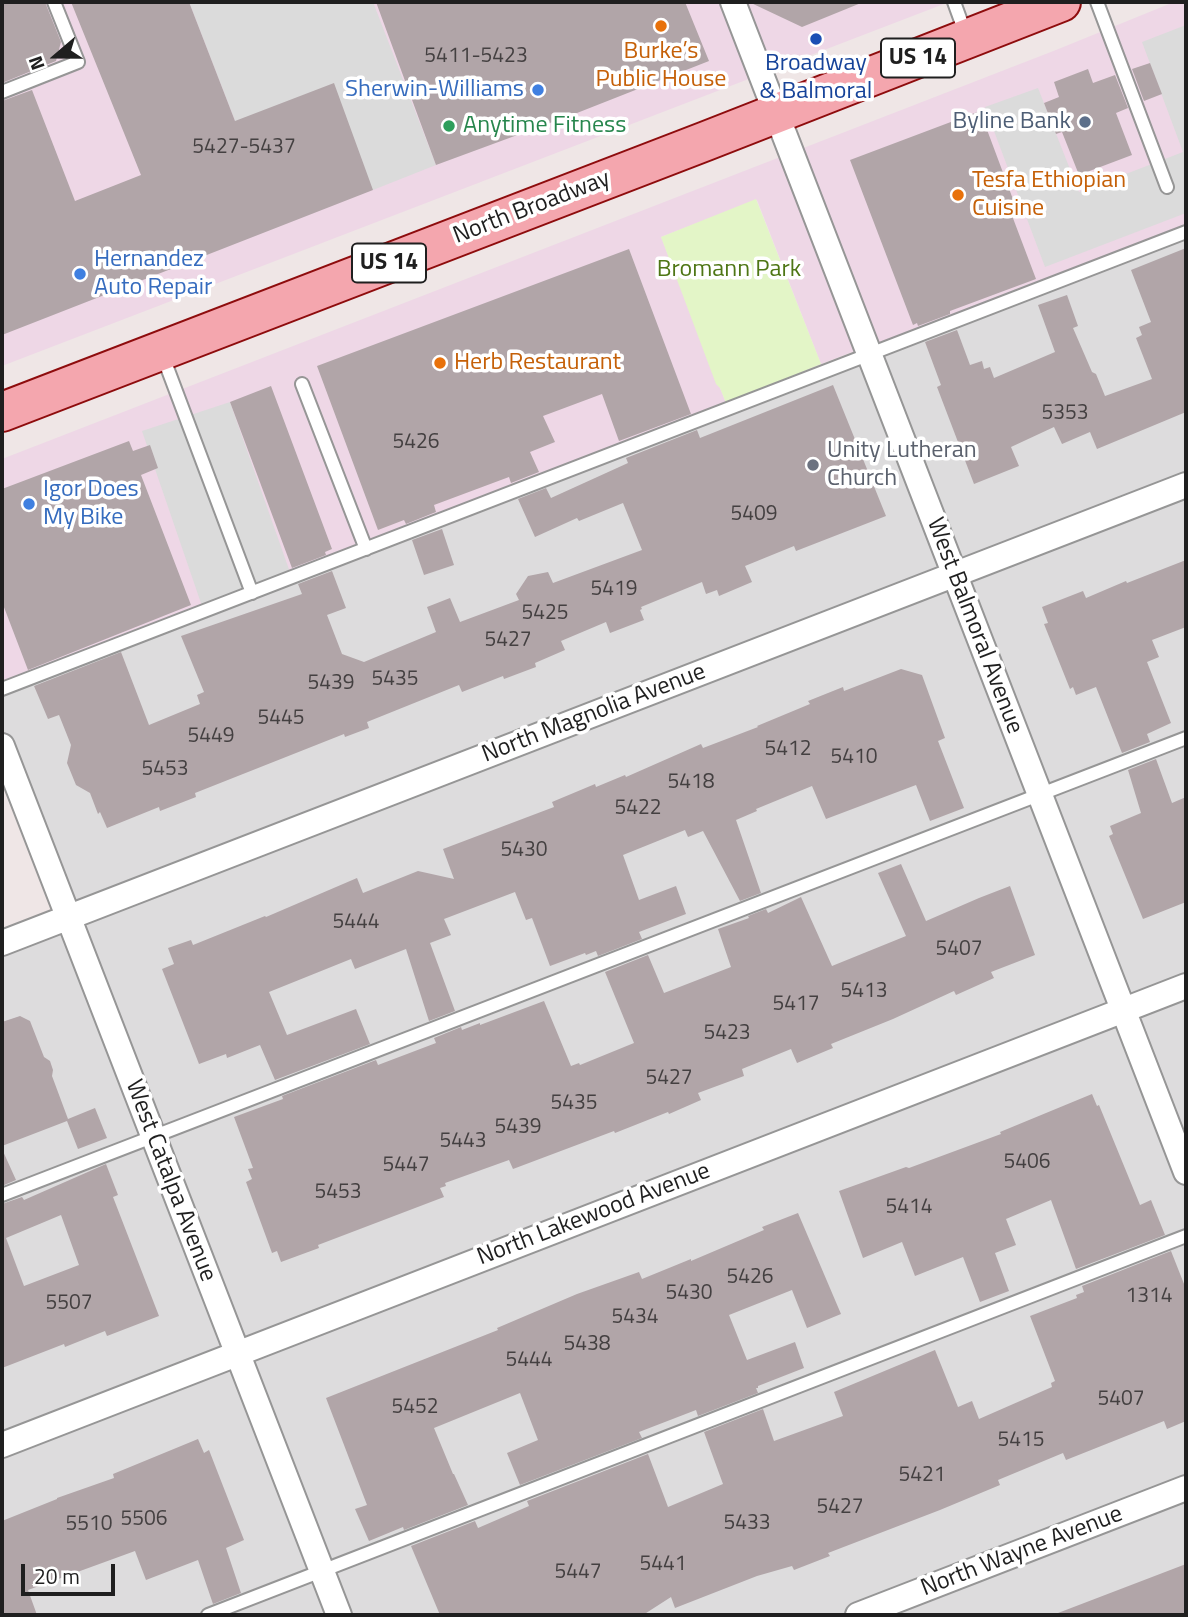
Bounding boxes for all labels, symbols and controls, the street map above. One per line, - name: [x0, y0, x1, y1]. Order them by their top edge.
- marker: Burke’s Public House: [653, 18, 669, 34]
- north arrow: [21, 21, 91, 91]
- marker: Broadway & Balmoral: [808, 31, 824, 47]
- place label: Burke’s Public House: [596, 38, 726, 94]
- road number: US 14: [881, 39, 955, 78]
- house number: 5411-5423: [424, 44, 528, 70]
- place label: Broadway & Balmoral: [760, 50, 872, 106]
- text: N: [20, 52, 52, 75]
- place label: Sherwin-Williams: [345, 76, 524, 104]
- marker: Sherwin-Williams: [530, 82, 546, 98]
- place label: Byline Bank: [952, 108, 1071, 136]
- place label: Anytime Fitness: [463, 112, 626, 140]
- marker: Byline Bank: [1077, 114, 1093, 130]
- marker: Anytime Fitness: [441, 118, 457, 134]
- house number: 5427-5437: [192, 135, 296, 161]
- street label: North Broadway: [450, 165, 614, 251]
- place label: Tesfa Ethiopian Cuisine: [972, 167, 1126, 223]
- marker: Tesfa Ethiopian Cuisine: [950, 187, 966, 203]
- road number: US 14: [352, 244, 426, 282]
- place label: Hernandez Auto Repair: [94, 246, 212, 302]
- park label: Bromann Park: [657, 256, 801, 284]
- marker: Hernandez Auto Repair: [72, 266, 88, 282]
- place label: Herb Restaurant: [454, 349, 621, 377]
- marker: Herb Restaurant: [432, 355, 448, 371]
- house number: 5353: [1041, 401, 1089, 427]
- house number: 5426: [392, 430, 440, 456]
- place label: Unity Lutheran Church: [827, 437, 977, 493]
- marker: Unity Lutheran Church: [805, 457, 821, 473]
- place label: Igor Does My Bike: [43, 476, 139, 532]
- marker: Igor Does My Bike: [21, 496, 37, 512]
- house number: 5409: [730, 502, 778, 528]
- street label: West Balmoral Avenue: [920, 514, 1028, 738]
- house number: 5419: [590, 577, 638, 603]
- house number: 5425: [521, 601, 569, 627]
- house number: 5427: [484, 628, 532, 654]
- street label: North Magnolia Avenue: [478, 658, 710, 770]
- house number: 5435: [371, 667, 419, 693]
- house number: 5439: [307, 671, 355, 697]
- house number: 5445: [257, 706, 305, 732]
- house number: 5449: [187, 724, 235, 750]
- house number: 5412: [764, 737, 812, 763]
- house number: 5410: [830, 745, 878, 771]
- house number: 5453: [141, 757, 189, 783]
- house number: 5418: [667, 770, 715, 796]
- house number: 5422: [614, 796, 662, 822]
- house number: 5430: [500, 838, 548, 864]
- house number: 5444: [332, 910, 380, 936]
- house number: 5407: [935, 937, 983, 963]
- house number: 5413: [840, 979, 888, 1005]
- house number: 5417: [772, 992, 820, 1018]
- house number: 5423: [703, 1021, 751, 1047]
- house number: 5427: [645, 1066, 693, 1092]
- street label: West Catalpa Avenue: [118, 1076, 222, 1286]
- house number: 5435: [550, 1091, 598, 1117]
- house number: 5439: [494, 1115, 542, 1141]
- house number: 5443: [439, 1129, 487, 1155]
- house number: 5406: [1003, 1150, 1051, 1176]
- house number: 5447: [382, 1153, 430, 1179]
- street label: North Lakewood Avenue: [474, 1157, 714, 1273]
- house number: 5453: [314, 1180, 362, 1206]
- house number: 5414: [885, 1195, 933, 1221]
- house number: 5426: [726, 1265, 774, 1291]
- house number: 5430: [665, 1281, 713, 1307]
- house number: 1314: [1125, 1284, 1173, 1310]
- house number: 5507: [45, 1291, 93, 1317]
- house number: 5434: [611, 1305, 659, 1331]
- house number: 5438: [563, 1332, 611, 1358]
- house number: 5444: [505, 1348, 553, 1374]
- house number: 5407: [1097, 1387, 1145, 1413]
- house number: 5452: [391, 1395, 439, 1421]
- house number: 5415: [997, 1428, 1045, 1454]
- house number: 5421: [898, 1463, 946, 1489]
- house number: 5427: [816, 1495, 864, 1521]
- street label: North Wayne Avenue: [917, 1500, 1127, 1604]
- house number: 5506: [120, 1507, 168, 1533]
- house number: 5433: [723, 1511, 771, 1537]
- house number: 5510: [65, 1512, 113, 1538]
- scale bar: [24, 1550, 119, 1594]
- house number: 5441: [639, 1552, 687, 1578]
- text: 20 m: [34, 1560, 80, 1592]
- house number: 5447: [554, 1560, 602, 1586]

